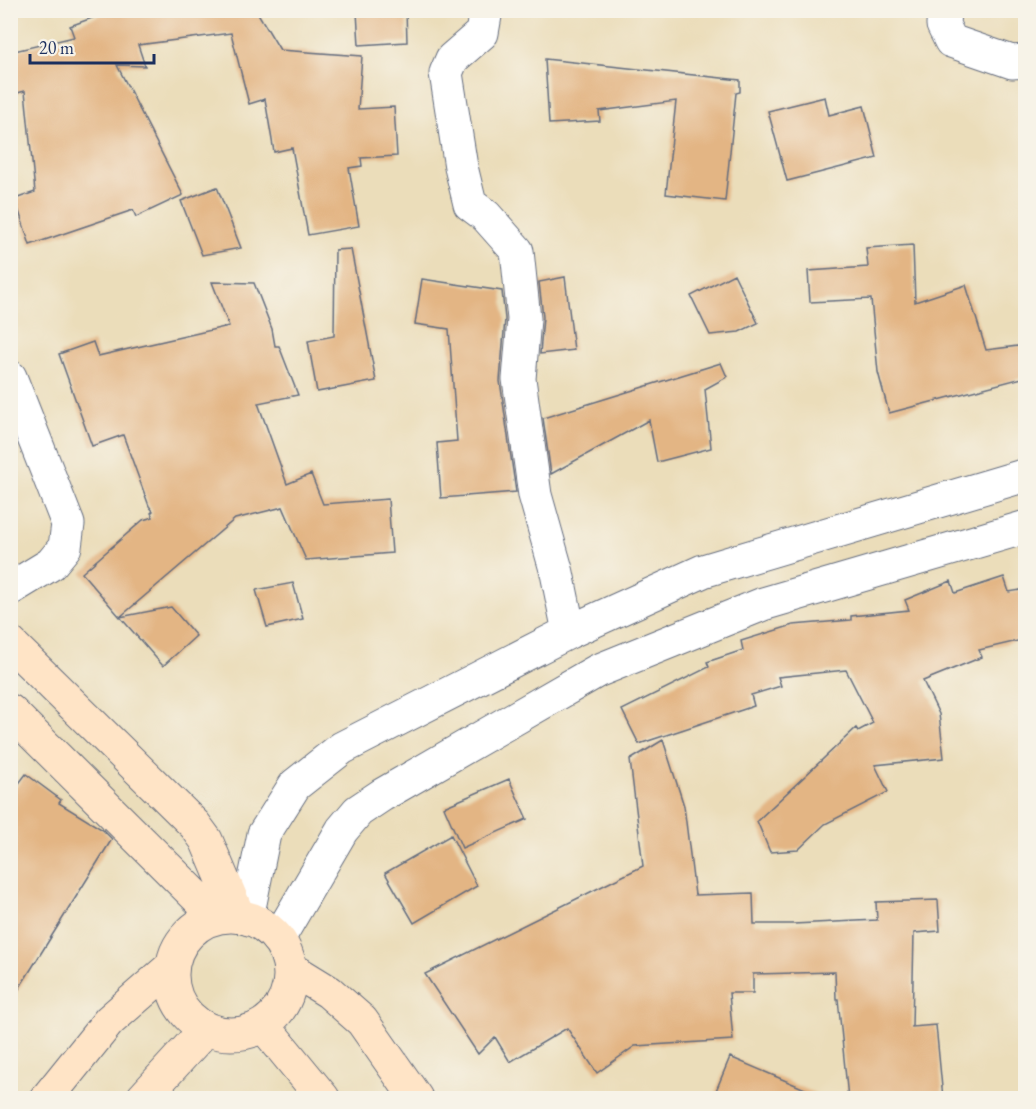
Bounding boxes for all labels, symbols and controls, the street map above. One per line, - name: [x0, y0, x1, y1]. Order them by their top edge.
- scale bar: [30, 27, 154, 65]
- text: 20 m: [39, 36, 74, 59]

